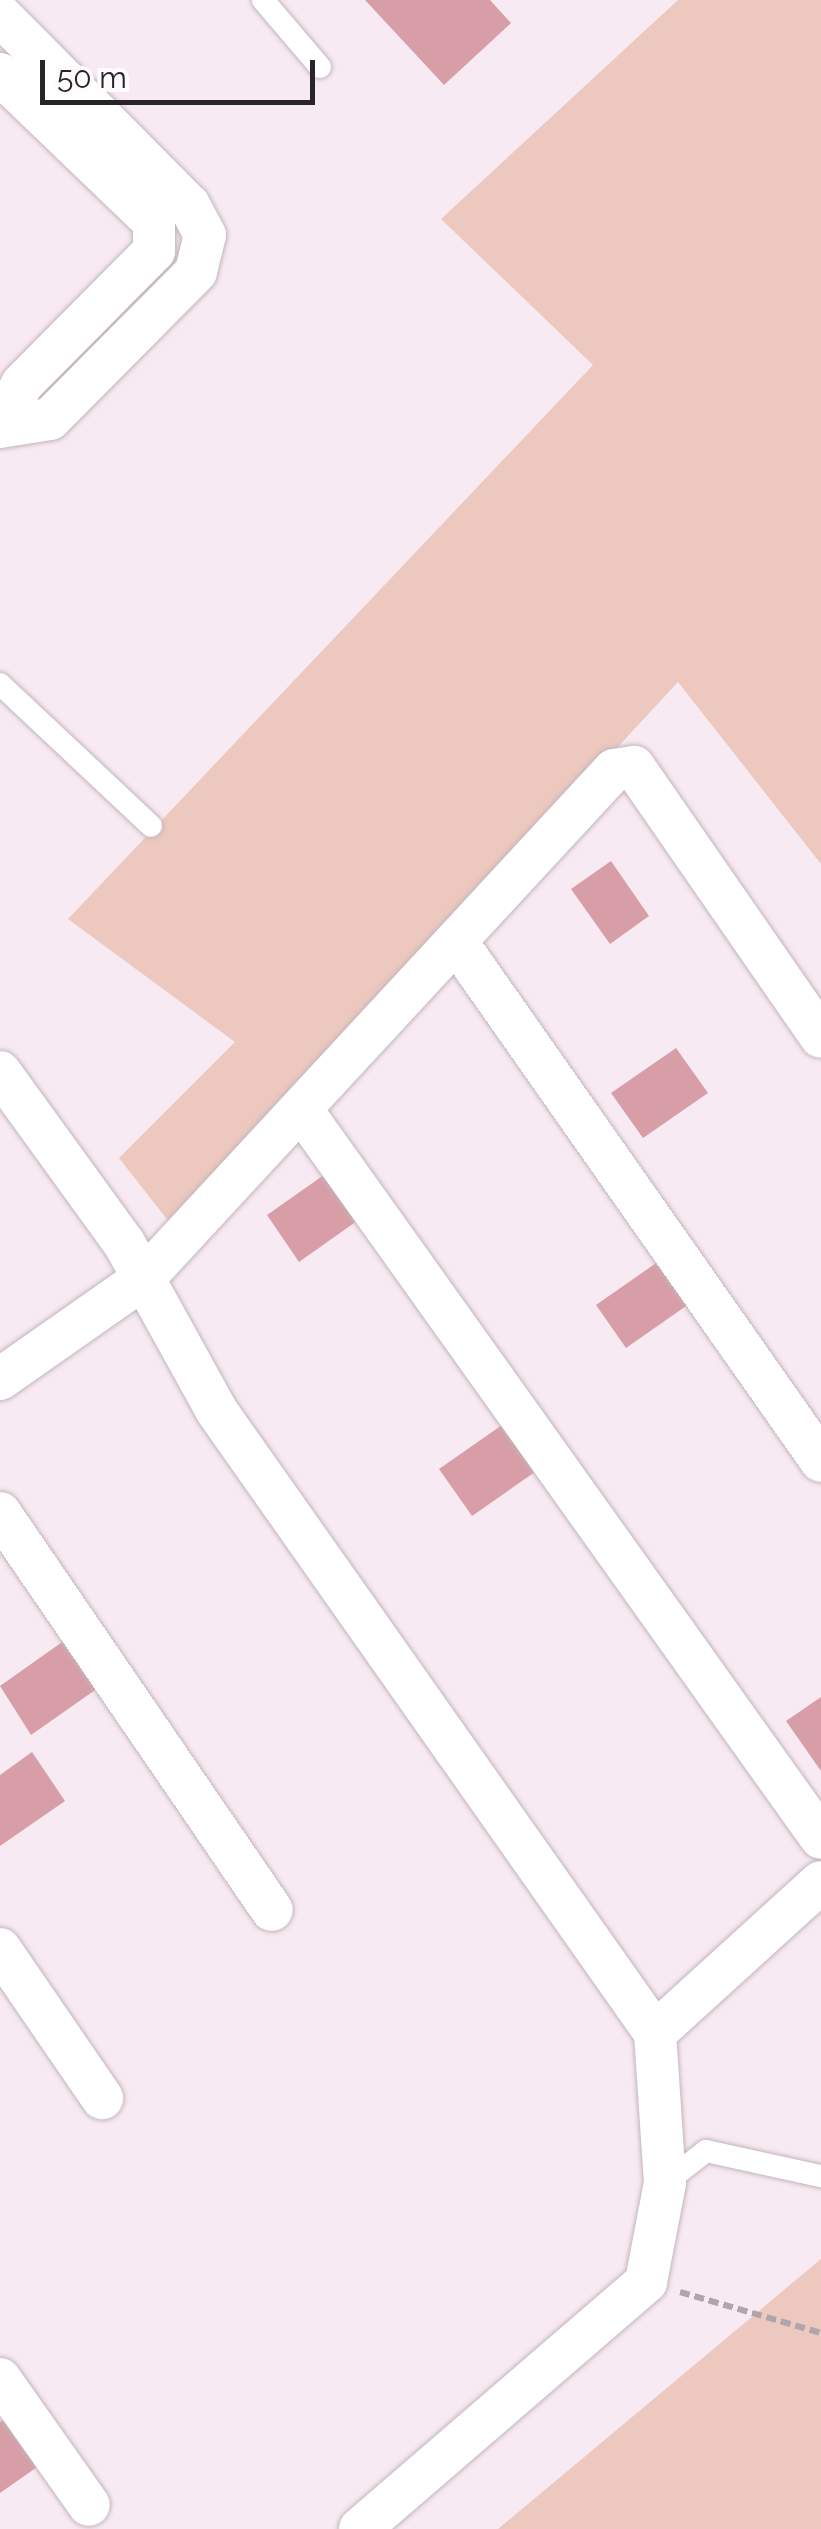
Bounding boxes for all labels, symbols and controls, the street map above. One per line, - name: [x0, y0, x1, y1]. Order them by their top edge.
- scale bar: [45, 40, 320, 102]
- text: 50 m: [57, 60, 127, 95]

